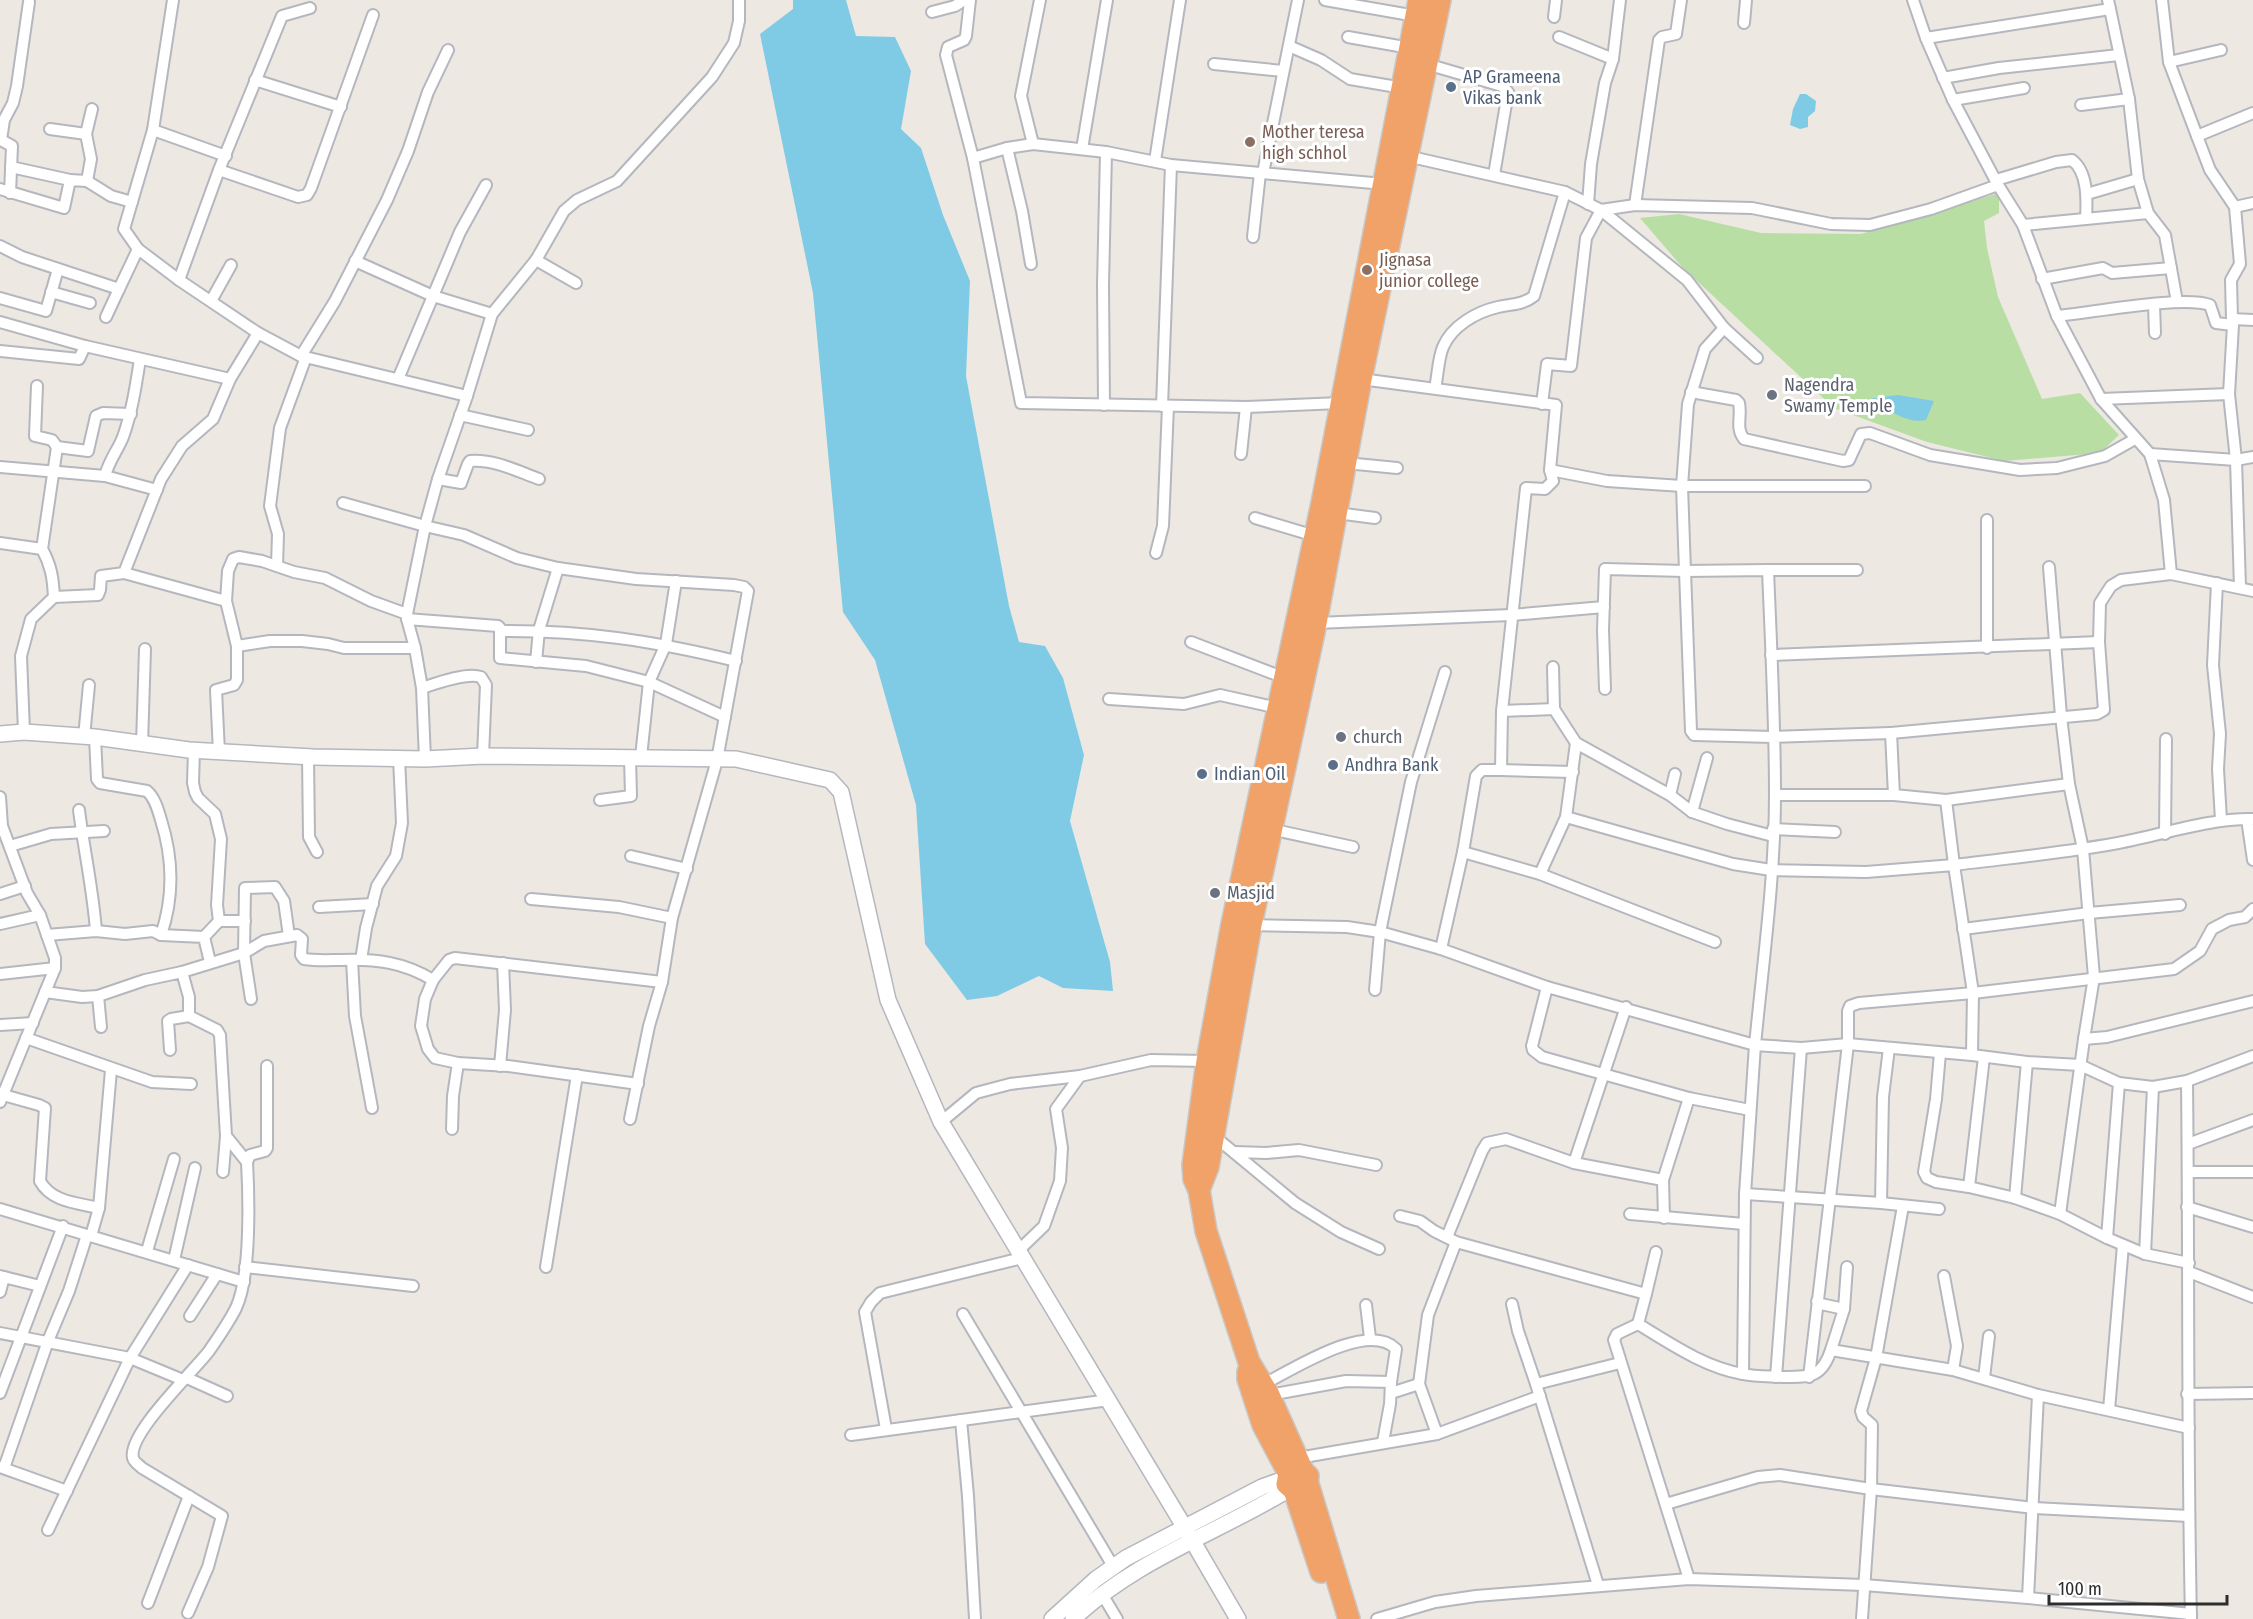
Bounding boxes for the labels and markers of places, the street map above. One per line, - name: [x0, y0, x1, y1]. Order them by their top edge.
- place label: AP Grameena Vikas bank: [1463, 66, 1561, 109]
- marker: AP Grameena Vikas bank: [1444, 80, 1458, 94]
- place label: Mother teresa high schhol: [1262, 121, 1365, 164]
- marker: Mother teresa high schhol: [1243, 135, 1257, 149]
- place label: Jignasa junior college: [1378, 249, 1479, 292]
- marker: Jignasa junior college: [1360, 263, 1374, 277]
- place label: Nagendra Swamy Temple: [1784, 374, 1893, 417]
- marker: Nagendra Swamy Temple: [1765, 388, 1779, 402]
- place label: church: [1353, 726, 1403, 748]
- marker: church: [1334, 730, 1348, 744]
- place label: Andhra Bank: [1345, 754, 1439, 776]
- marker: Andhra Bank: [1326, 758, 1340, 772]
- place label: Indian Oil: [1214, 763, 1286, 785]
- marker: Indian Oil: [1195, 767, 1209, 781]
- place label: Masjid: [1227, 882, 1275, 904]
- marker: Masjid: [1208, 886, 1222, 900]

